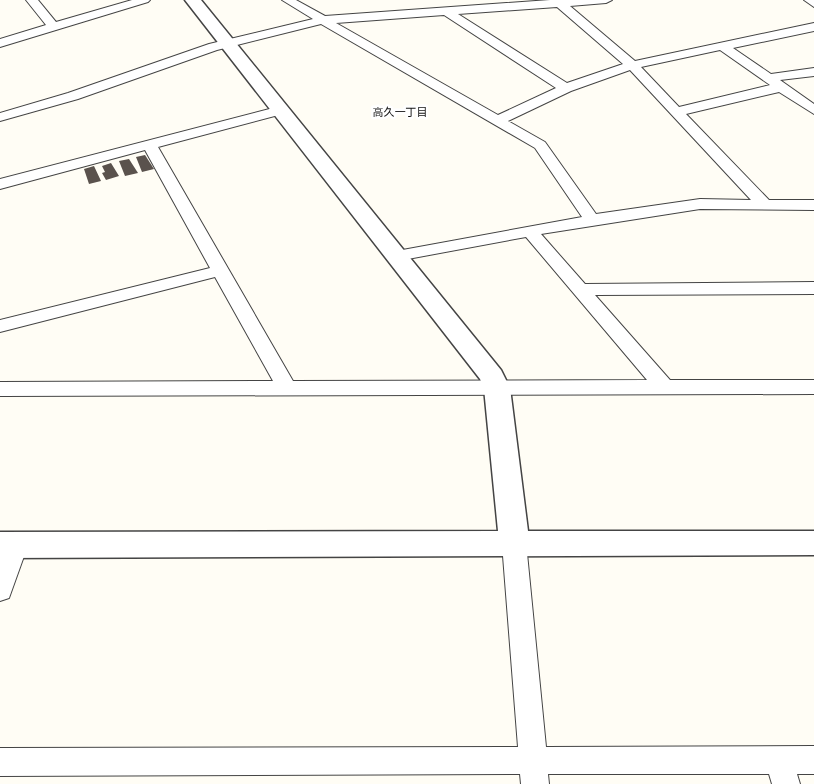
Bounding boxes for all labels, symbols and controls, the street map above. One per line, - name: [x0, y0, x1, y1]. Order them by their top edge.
- district label: 高久一丁目: [373, 103, 428, 119]

